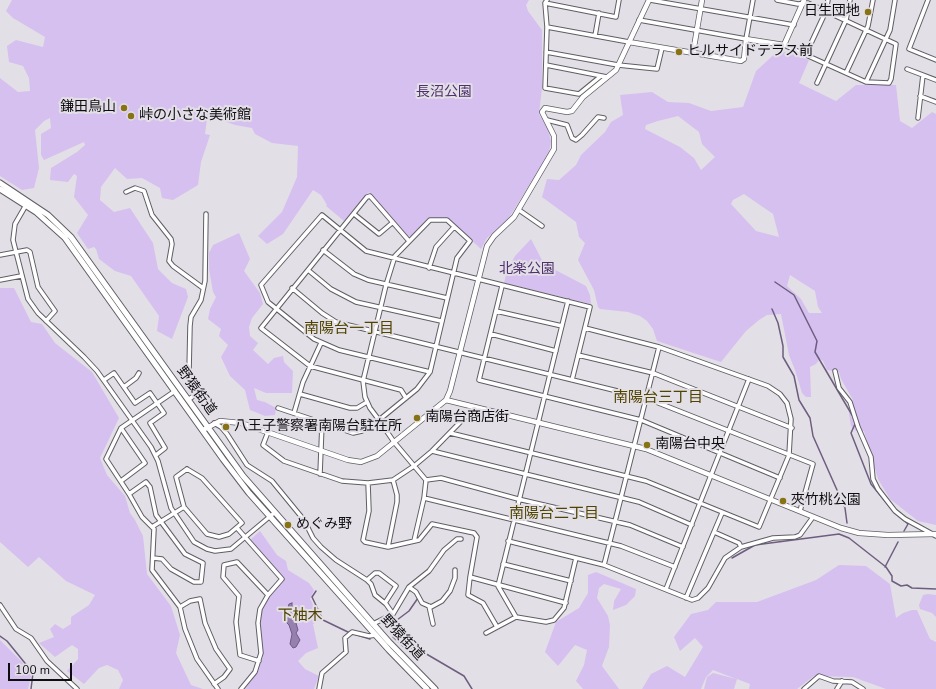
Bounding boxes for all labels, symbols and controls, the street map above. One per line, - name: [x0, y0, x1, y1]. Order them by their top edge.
- place label: 日生団地: [804, 4, 860, 20]
- marker: 日生団地: [863, 7, 873, 17]
- place label: ヒルサイドテラス前: [687, 44, 813, 60]
- marker: ヒルサイドテラス前: [674, 47, 684, 57]
- park label: 長沼公園: [416, 85, 472, 101]
- place label: 鎌田鳥山: [60, 100, 116, 116]
- marker: 鎌田鳥山: [119, 103, 129, 113]
- place label: 峠の小さな美術館: [139, 108, 251, 124]
- marker: 峠の小さな美術館: [126, 111, 136, 121]
- park label: 北楽公園: [499, 262, 555, 278]
- district label: 南陽台一丁目: [304, 320, 394, 338]
- street label: 野猿街道: [173, 363, 219, 419]
- district label: 南陽台三丁目: [613, 389, 703, 407]
- place label: 南陽台商店街: [425, 410, 509, 426]
- marker: 南陽台商店街: [412, 413, 422, 423]
- place label: 八王子警察署南陽台駐在所: [234, 419, 402, 435]
- marker: 八王子警察署南陽台駐在所: [221, 422, 231, 432]
- place label: 南陽台中央: [655, 437, 725, 453]
- marker: 南陽台中央: [642, 440, 652, 450]
- place label: 夾竹桃公園: [791, 493, 861, 509]
- marker: 夾竹桃公園: [778, 496, 788, 506]
- district label: 南陽台二丁目: [509, 505, 599, 523]
- place label: めぐみ野: [296, 517, 352, 533]
- marker: めぐみ野: [283, 520, 293, 530]
- district label: 下柚木: [278, 607, 322, 625]
- street label: 野猿街道: [377, 612, 427, 664]
- scale bar: [10, 655, 74, 681]
- text: 100 m: [15, 662, 50, 678]

